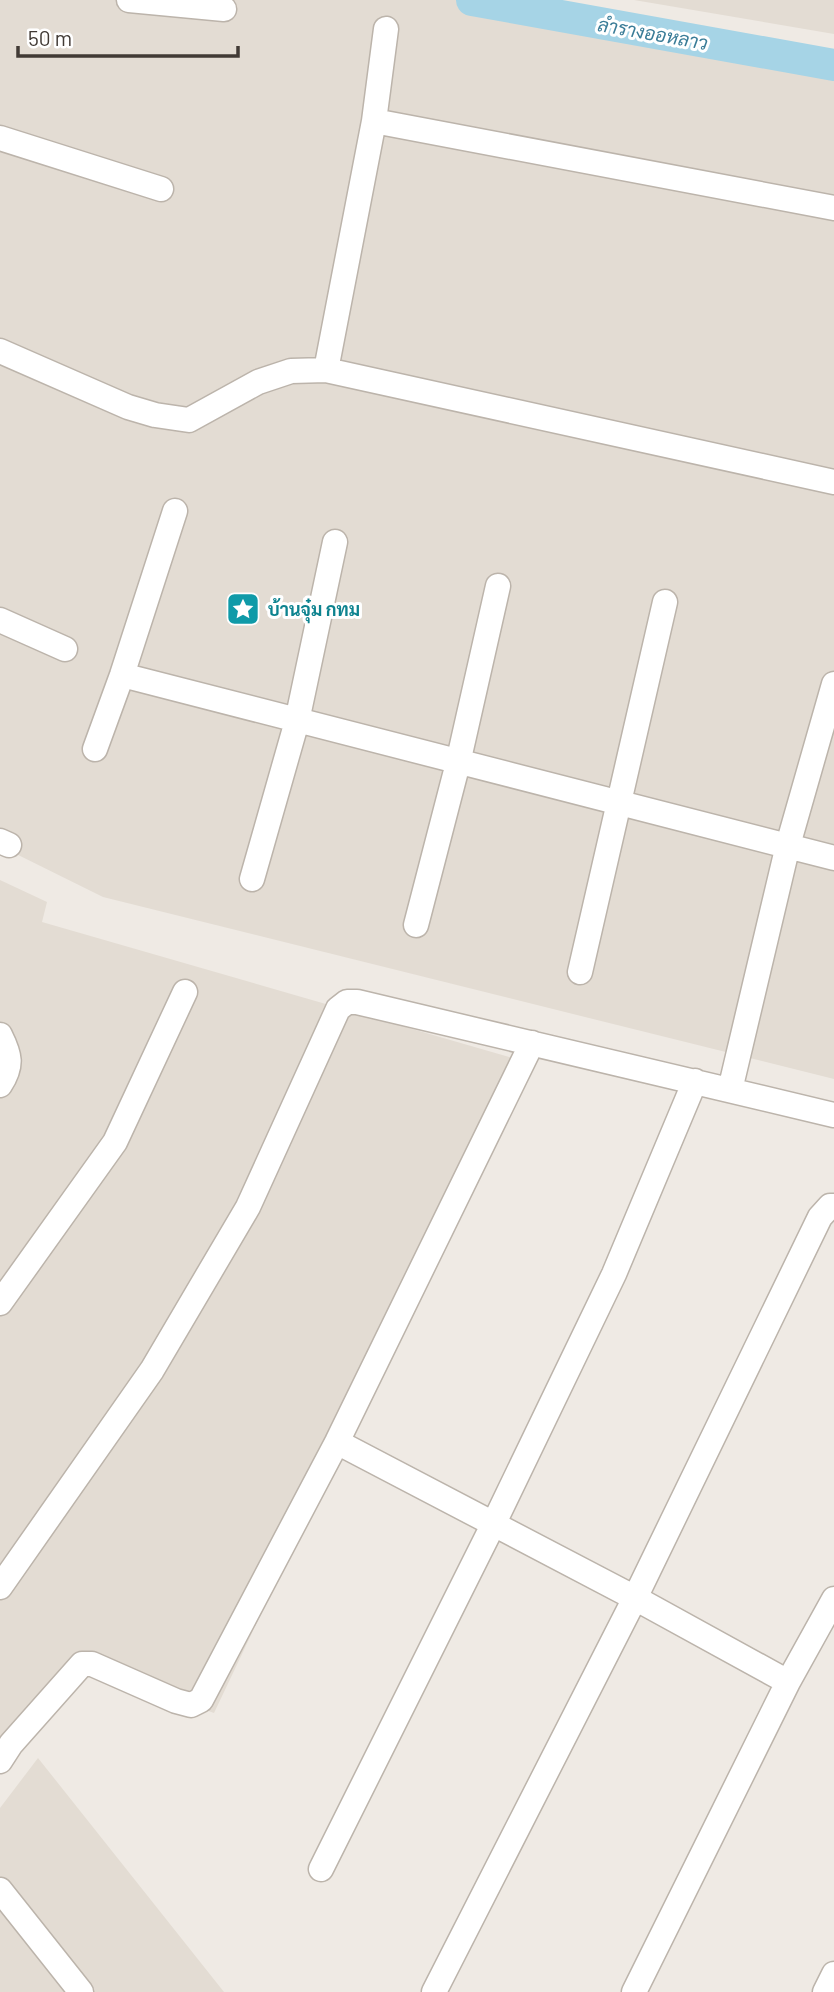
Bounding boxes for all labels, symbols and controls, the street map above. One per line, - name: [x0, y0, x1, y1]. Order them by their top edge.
- water label: ลำรางออหลาว: [596, 12, 710, 54]
- scale bar: [18, 14, 238, 58]
- text: 50 m: [28, 25, 72, 50]
- place icon: บ้านจุ๋ม กทม: [224, 590, 262, 628]
- place label: บ้านจุ๋ม กทม: [268, 598, 360, 624]

